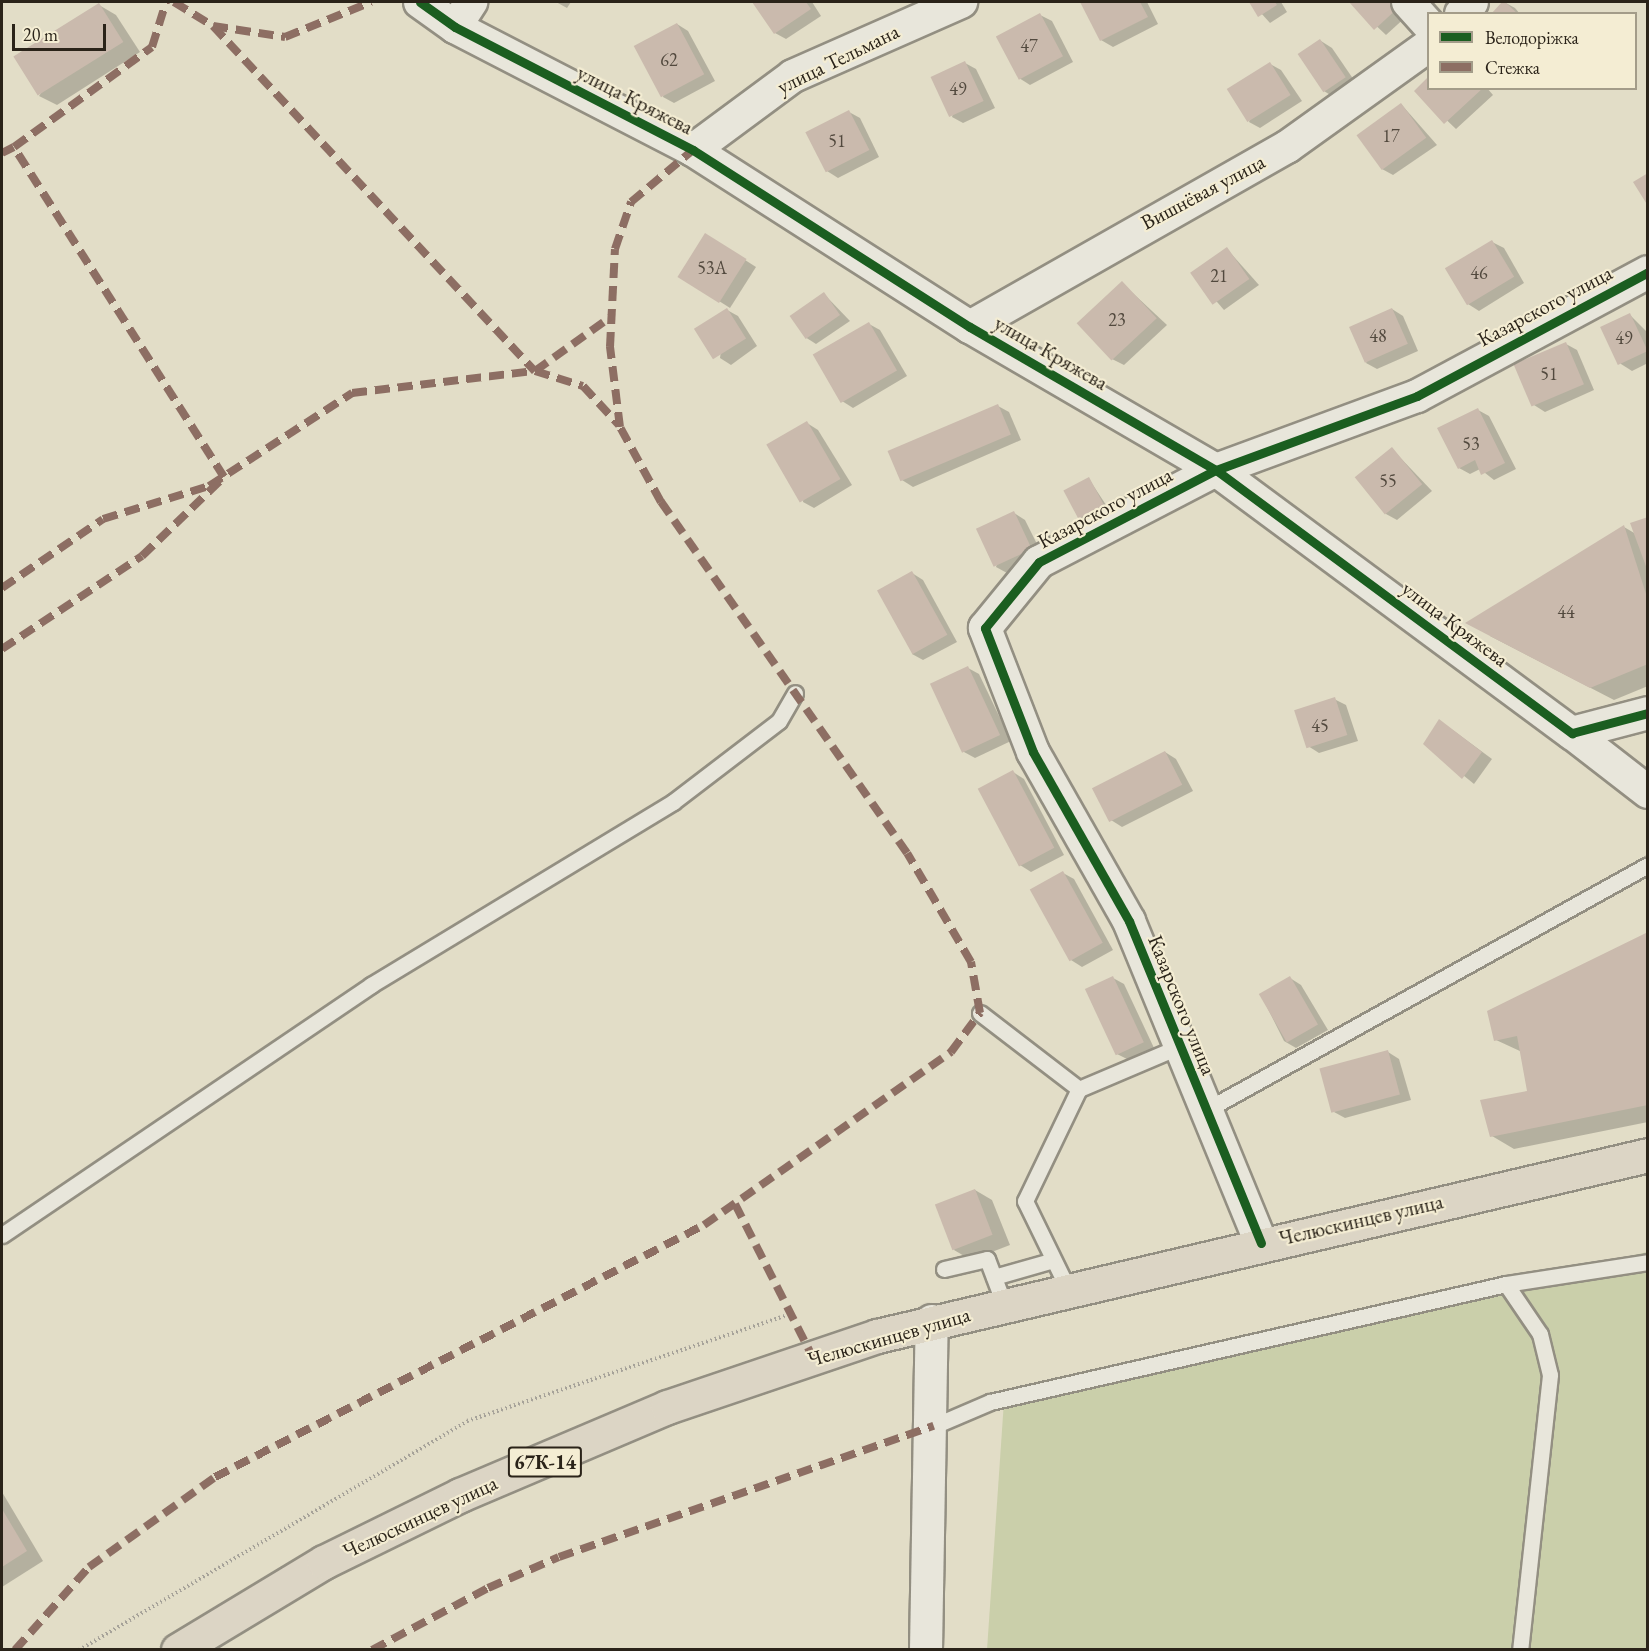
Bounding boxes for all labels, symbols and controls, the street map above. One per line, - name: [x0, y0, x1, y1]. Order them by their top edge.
- scale bar: [15, 12, 110, 50]
- legend: [1427, 12, 1637, 90]
- street label: улица Тельмана: [773, 19, 903, 99]
- text: 20 m: [23, 23, 58, 46]
- text: Велодоріжка: [1485, 26, 1579, 49]
- house number: 47: [1020, 35, 1038, 57]
- house number: 62: [660, 49, 678, 71]
- text: Стежка: [1485, 56, 1540, 79]
- street label: улица Кряжева: [573, 60, 697, 140]
- house number: 49: [949, 78, 967, 100]
- house number: 17: [1382, 125, 1400, 147]
- house number: 51: [828, 130, 846, 152]
- street label: Вишнёвая улица: [1137, 149, 1269, 235]
- house number: 53А: [697, 257, 727, 279]
- street label: Казарского улица: [1473, 260, 1617, 352]
- house number: 46: [1470, 262, 1488, 284]
- house number: 21: [1210, 265, 1228, 287]
- house number: 23: [1108, 309, 1126, 331]
- street label: улица Кряжева: [990, 310, 1112, 396]
- house number: 48: [1369, 325, 1387, 347]
- house number: 49: [1615, 327, 1633, 349]
- house number: 51: [1540, 363, 1558, 385]
- house number: 53: [1462, 433, 1480, 455]
- street label: Казарского улица: [1033, 462, 1177, 554]
- house number: 55: [1379, 470, 1397, 492]
- street label: улица Кряжева: [1397, 576, 1513, 672]
- house number: 44: [1557, 601, 1575, 623]
- house number: 45: [1311, 715, 1329, 737]
- street label: Казарского улица: [1142, 931, 1222, 1079]
- street label: Челюскинцев улица: [1276, 1189, 1446, 1251]
- street label: Челюскинцев улица: [805, 1302, 973, 1372]
- road number: 67К-14: [508, 1445, 582, 1479]
- street label: Челюскинцев улица: [339, 1470, 501, 1564]

